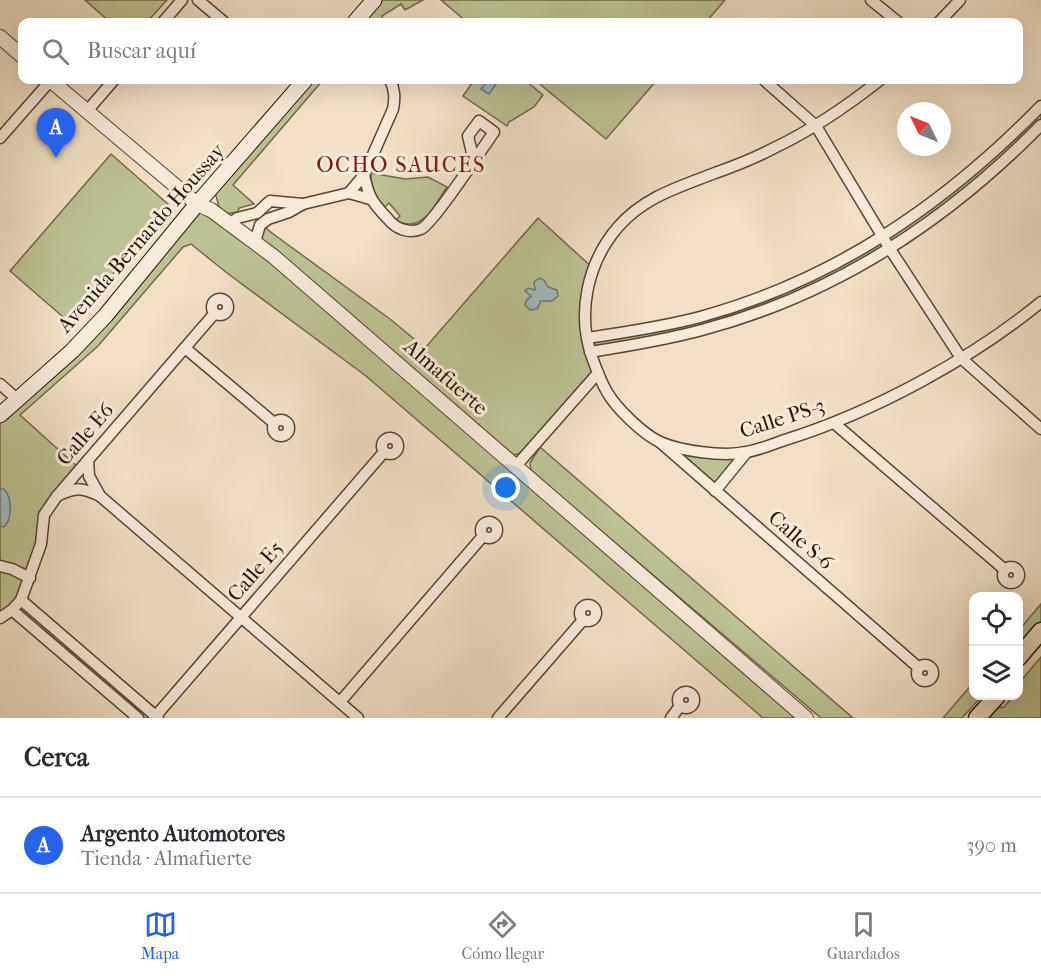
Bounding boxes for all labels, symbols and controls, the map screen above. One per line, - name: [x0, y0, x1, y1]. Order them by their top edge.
- search box: [18, 18, 1023, 84]
- icon: search: [39, 35, 72, 68]
- text: Buscar aquí: [87, 38, 196, 64]
- north arrow: [897, 102, 951, 156]
- pin: A: [36, 108, 76, 158]
- street label: Avenida Bernardo Houssay: [52, 138, 230, 338]
- district label: OCHO SAUCES: [316, 152, 486, 178]
- street label: Almafuerte: [399, 334, 493, 420]
- street label: Calle PS-3: [737, 393, 827, 443]
- street label: Calle E6: [52, 398, 119, 470]
- your location: [491, 473, 520, 502]
- street label: Calle S-6: [764, 505, 839, 575]
- street label: Calle E5: [222, 536, 288, 606]
- map controls: [969, 592, 1023, 700]
- button: locate: [969, 592, 1023, 646]
- button: layers: [969, 646, 1023, 700]
- text: Cerca: [24, 742, 89, 773]
- text: Argento Automotores: [81, 821, 285, 847]
- text: A: [37, 834, 50, 857]
- text: 390 m: [966, 834, 1017, 857]
- text: Tienda · Almafuerte: [81, 847, 252, 870]
- tab: Mapa: [141, 908, 179, 963]
- tab: Cómo llegar: [461, 908, 544, 963]
- tab: Guardados: [827, 908, 900, 963]

